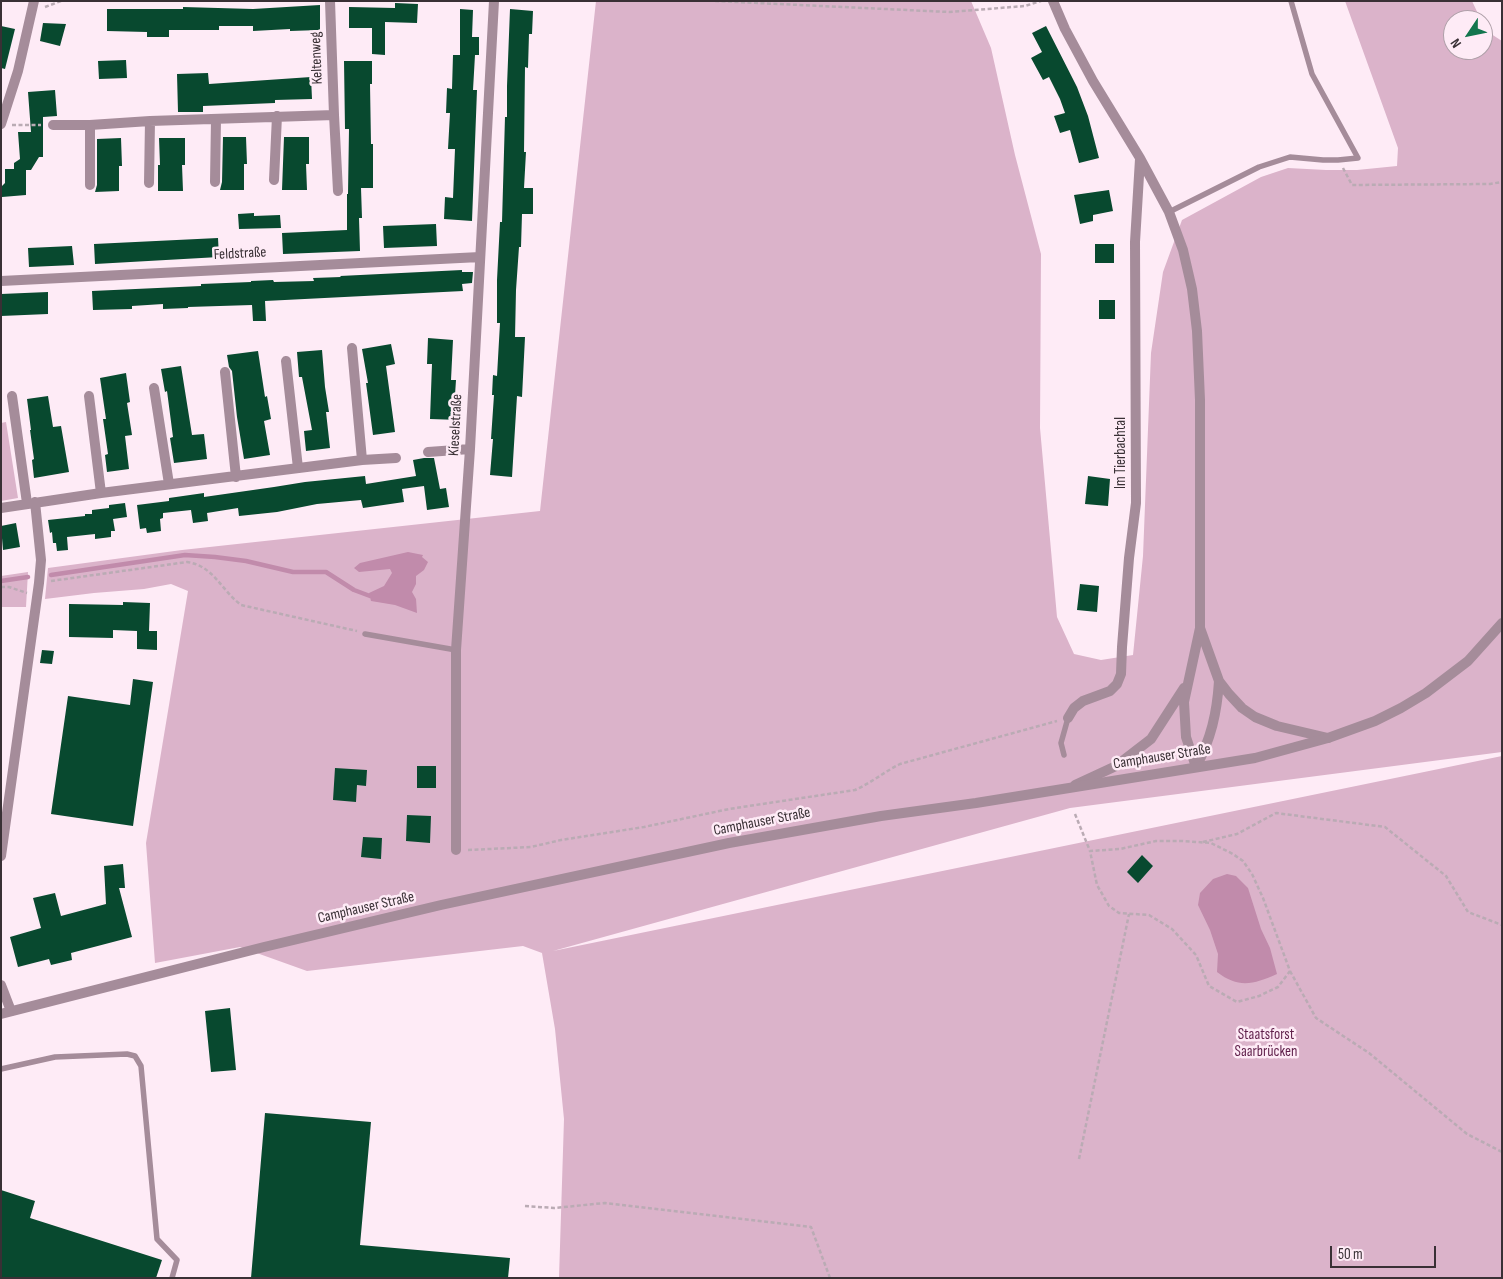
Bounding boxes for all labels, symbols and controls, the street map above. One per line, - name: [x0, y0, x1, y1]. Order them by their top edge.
- north arrow: [1443, 10, 1493, 60]
- street label: Keltenweg: [307, 31, 327, 85]
- text: N: [1447, 35, 1465, 51]
- street label: Feldstraße: [213, 244, 267, 264]
- street label: Kieselstraße: [445, 394, 467, 456]
- street label: Im Tierbachtal: [1112, 417, 1130, 489]
- street label: Camphauser Straße: [1112, 740, 1212, 774]
- street label: Camphauser Straße: [712, 804, 812, 840]
- street label: Camphauser Straße: [316, 888, 416, 928]
- park label: Staatsforst Saarbrücken: [1234, 1026, 1298, 1061]
- scale bar: [1333, 1236, 1439, 1268]
- text: 50 m: [1338, 1245, 1363, 1264]

